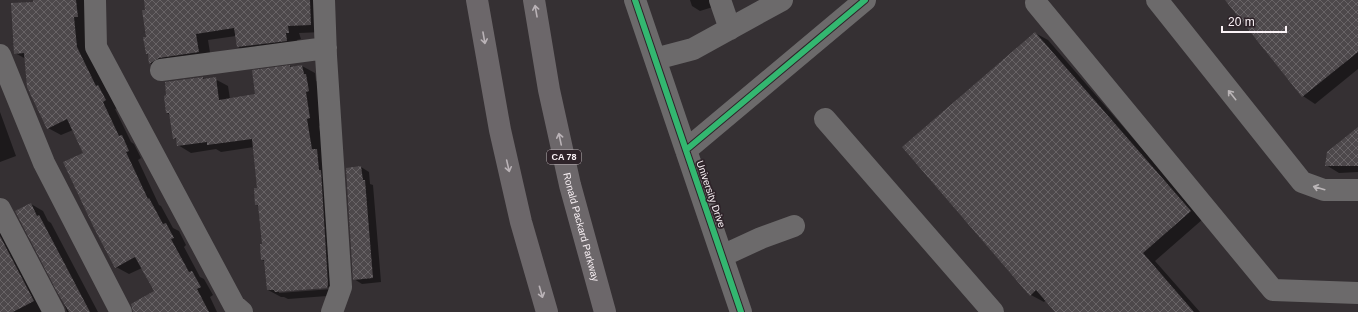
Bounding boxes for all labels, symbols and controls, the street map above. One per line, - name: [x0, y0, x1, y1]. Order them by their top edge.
- one-way arrow: [531, 5, 539, 18]
- scale bar: [1222, 8, 1286, 34]
- text: 20 m: [1228, 15, 1255, 29]
- one-way arrow: [480, 32, 488, 45]
- one-way arrow: [1228, 90, 1237, 100]
- one-way arrow: [555, 133, 563, 146]
- road number: CA 78: [547, 150, 581, 164]
- one-way arrow: [504, 159, 512, 172]
- street label: University Drive: [694, 159, 728, 229]
- street label: Ronald Packard Parkway: [562, 171, 602, 283]
- one-way arrow: [1313, 184, 1326, 191]
- one-way arrow: [538, 285, 545, 298]

